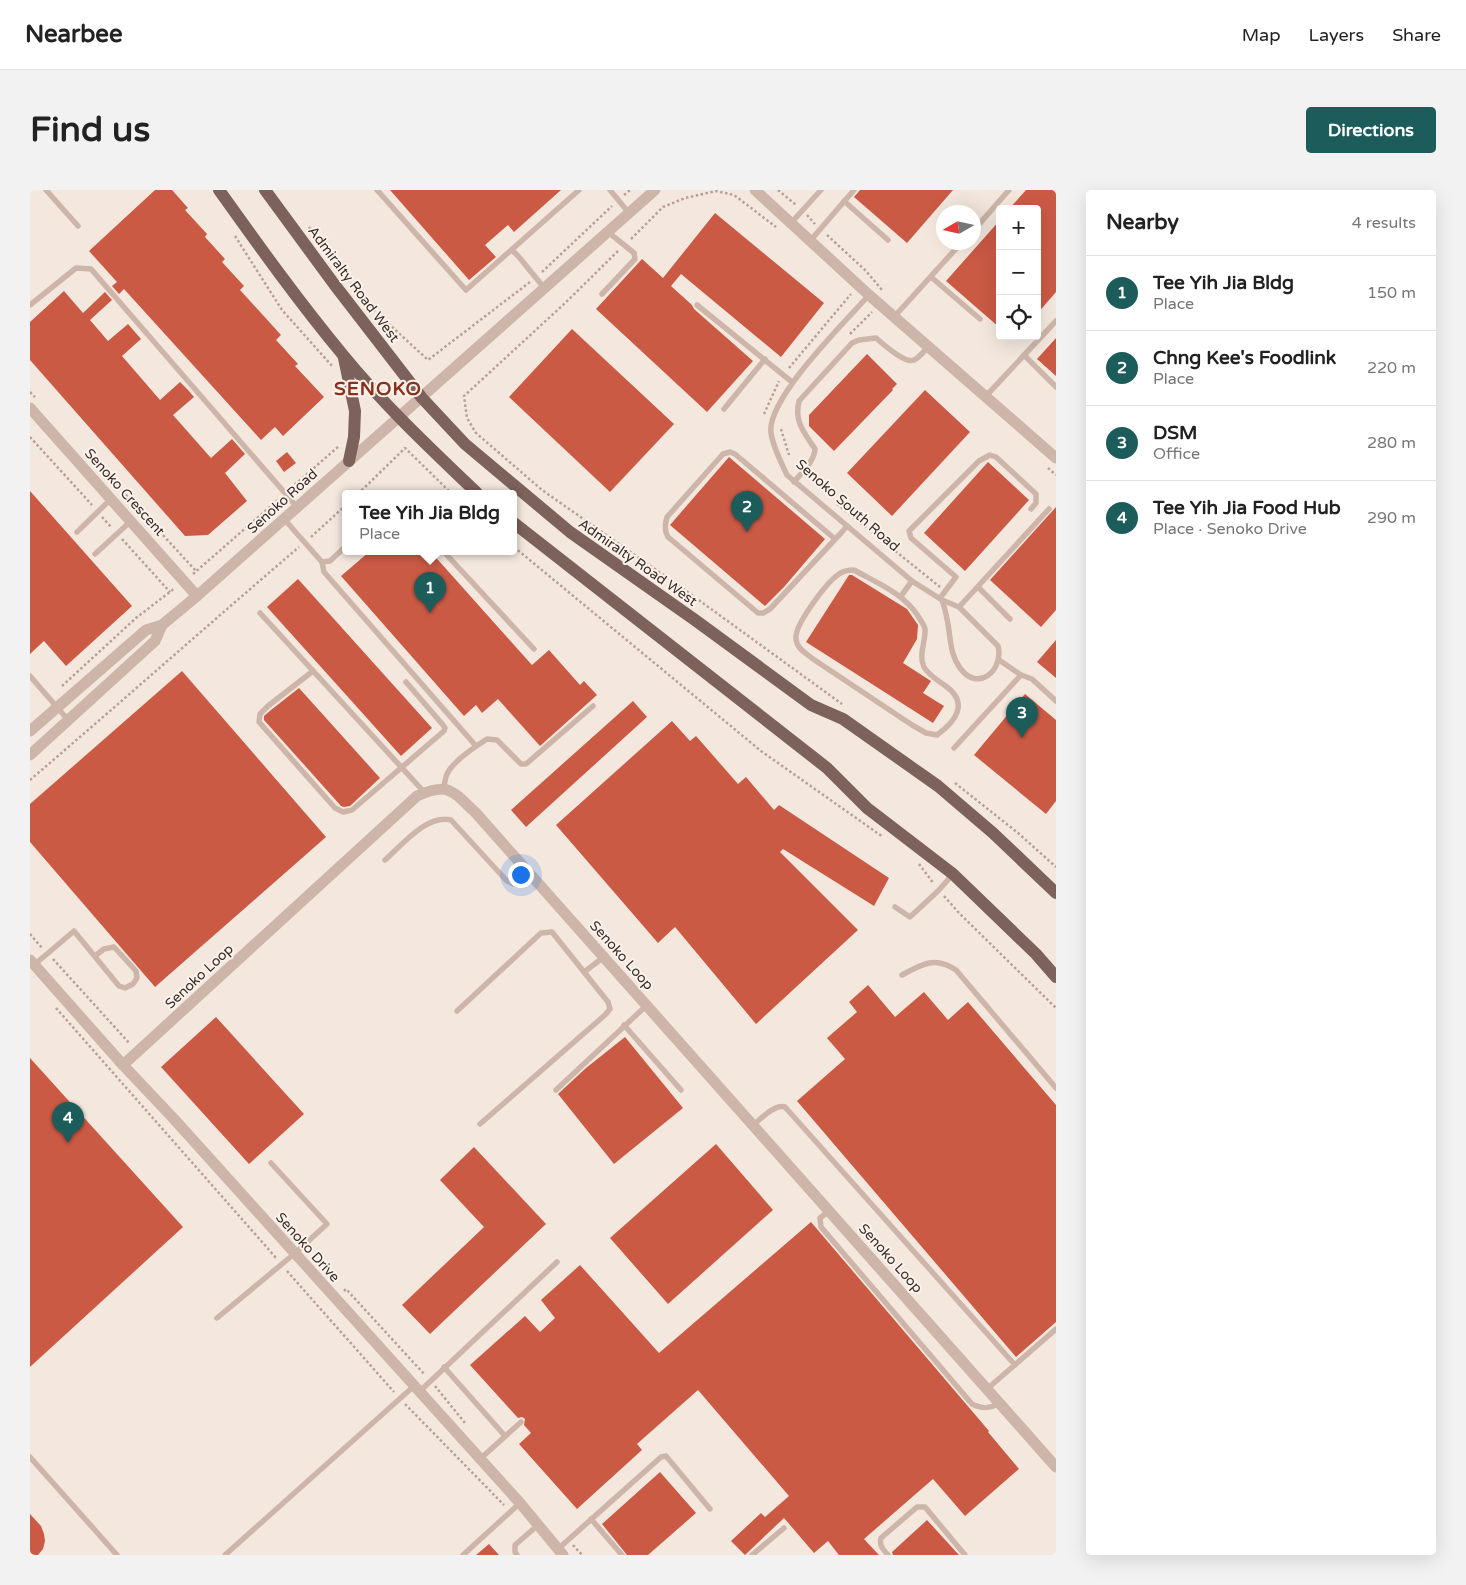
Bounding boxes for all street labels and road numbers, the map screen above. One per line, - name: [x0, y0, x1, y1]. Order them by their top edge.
- street label: Admiralty Road West: [304, 223, 403, 346]
- street label: Senoko Crescent: [81, 445, 169, 540]
- street label: Senoko South Road: [792, 456, 903, 555]
- street label: Senoko Road: [244, 465, 321, 537]
- street label: Admiralty Road West: [575, 515, 701, 610]
- street label: Senoko Loop: [586, 917, 657, 994]
- street label: Senoko Loop: [162, 940, 237, 1012]
- street label: Senoko Drive: [272, 1209, 343, 1286]
- street label: Senoko Loop: [855, 1220, 926, 1297]

